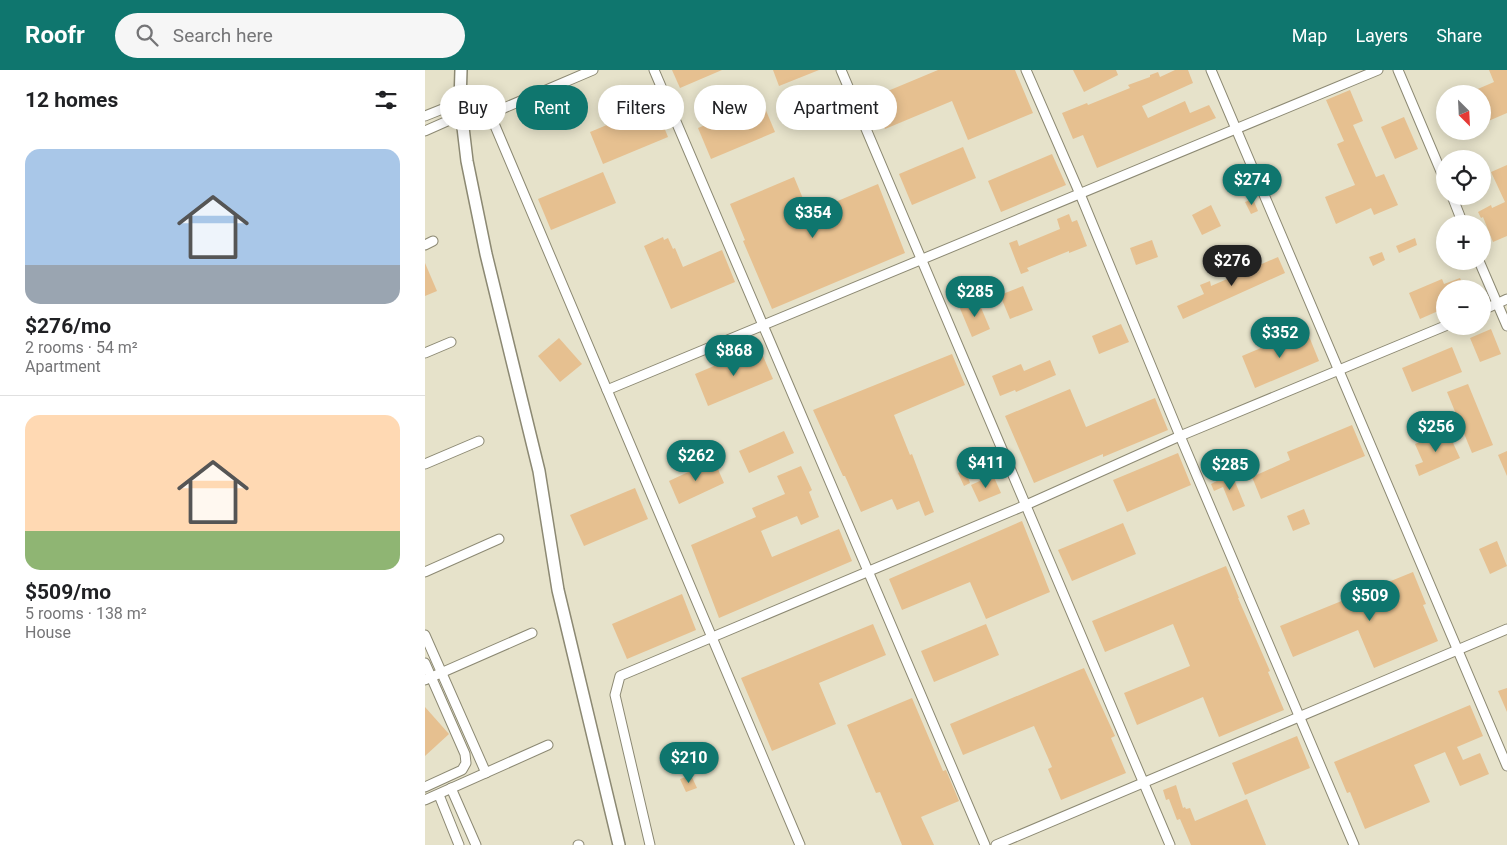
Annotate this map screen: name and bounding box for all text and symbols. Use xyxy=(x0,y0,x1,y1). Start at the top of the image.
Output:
search box xyxy=(115,13,465,58)
text: Roofr xyxy=(25,21,85,49)
icon: search xyxy=(133,21,161,49)
text: Search here xyxy=(173,24,273,47)
text: Map xyxy=(1292,25,1327,46)
text: Layers xyxy=(1355,25,1408,46)
text: Share xyxy=(1436,25,1482,46)
chip: Buy xyxy=(440,85,506,130)
chip: Rent xyxy=(516,85,588,130)
chip: Filters xyxy=(598,85,684,130)
chip: New xyxy=(694,85,766,130)
chip: Apartment xyxy=(776,85,897,130)
north arrow xyxy=(1436,85,1491,140)
map controls xyxy=(1436,85,1491,335)
icon: filters xyxy=(372,86,400,114)
text: 12 homes xyxy=(25,88,118,112)
button: locate xyxy=(1436,150,1491,205)
pin: $274 xyxy=(1222,164,1282,206)
text: $274 xyxy=(1234,170,1270,189)
icon: home xyxy=(168,182,258,272)
pin: $354 xyxy=(783,196,843,239)
text: $354 xyxy=(795,203,831,222)
button: + xyxy=(1436,215,1491,270)
pin: $276 xyxy=(1202,244,1262,287)
text: $276 xyxy=(1214,251,1250,270)
pin: $285 xyxy=(945,276,1005,318)
button: − xyxy=(1436,280,1491,335)
text: $285 xyxy=(957,282,993,301)
text: $276/mo xyxy=(25,314,111,338)
pin: $352 xyxy=(1250,316,1310,359)
text: $352 xyxy=(1262,323,1298,342)
pin: $868 xyxy=(704,334,764,377)
text: 2 rooms · 54 m² xyxy=(25,338,138,357)
text: $868 xyxy=(716,341,752,360)
text: Apartment xyxy=(25,357,101,376)
pin: $256 xyxy=(1406,410,1466,453)
text: $256 xyxy=(1418,417,1454,436)
pin: $262 xyxy=(666,440,726,482)
text: $262 xyxy=(678,446,714,465)
pin: $411 xyxy=(956,446,1016,489)
icon: home xyxy=(168,447,258,537)
pin: $285 xyxy=(1200,448,1260,491)
text: $411 xyxy=(968,453,1004,472)
text: $285 xyxy=(1212,455,1248,474)
text: $509/mo xyxy=(25,580,111,604)
pin: $509 xyxy=(1340,580,1400,622)
text: $509 xyxy=(1352,586,1388,605)
text: 5 rooms · 138 m² xyxy=(25,604,147,623)
text: House xyxy=(25,623,71,642)
pin: $210 xyxy=(659,742,719,784)
text: $210 xyxy=(671,748,707,767)

